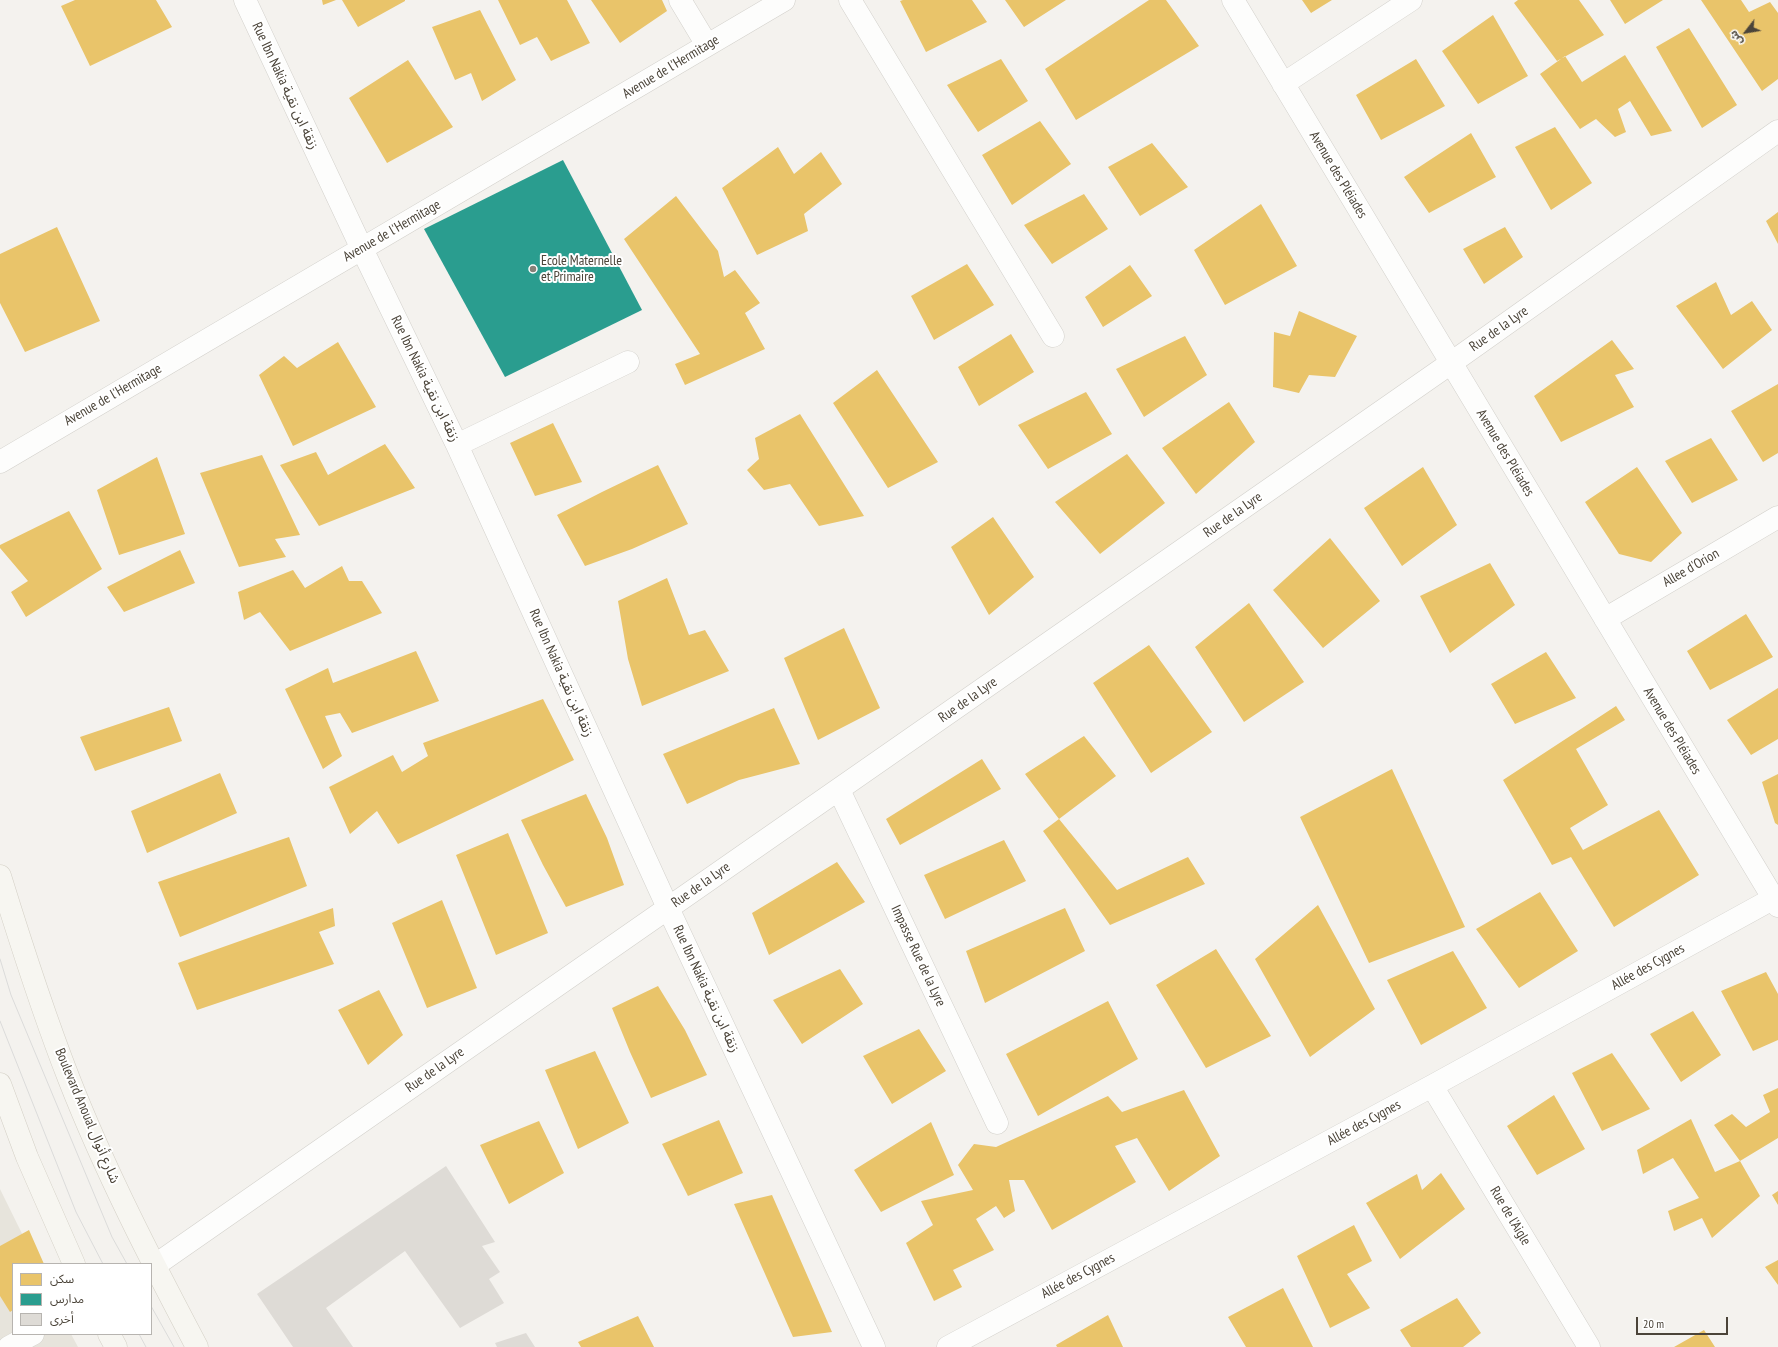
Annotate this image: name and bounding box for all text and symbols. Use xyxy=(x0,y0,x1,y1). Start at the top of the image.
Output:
north arrow xyxy=(1726,12,1766,52)
street label: Rue Ibn Nakia زنقة ابن نقية xyxy=(248,20,322,152)
text: ش xyxy=(1726,28,1746,48)
street label: Avenue de l'Hermitage xyxy=(620,32,722,102)
street label: Avenue des Pléiades xyxy=(1305,128,1371,222)
street label: Avenue de l'Hermitage xyxy=(340,196,444,266)
place label: Ecole Maternelle et Primaire xyxy=(541,253,622,286)
marker: Ecole Maternelle et Primaire xyxy=(528,264,538,274)
street label: Rue de la Lyre xyxy=(1466,303,1532,355)
street label: Rue Ibn Nakia زنقة ابن نقية xyxy=(387,313,463,445)
street label: Avenue de l'Hermitage xyxy=(61,360,165,430)
street label: Avenue des Pléiades xyxy=(1472,406,1538,500)
street label: Rue de la Lyre xyxy=(1200,489,1266,541)
street label: Allee d'Orion xyxy=(1660,545,1722,591)
street label: Rue Ibn Nakia زنقة ابن نقية xyxy=(525,606,597,740)
street label: Rue de la Lyre xyxy=(935,674,1001,726)
street label: Avenue des Pléiades xyxy=(1639,684,1705,778)
street label: Rue de la Lyre xyxy=(668,859,734,911)
street label: Impasse Rue de la Lyre xyxy=(887,903,949,1009)
street label: Rue Ibn Nakia زنقة ابن نقية xyxy=(669,923,743,1055)
street label: Allée des Cygnes xyxy=(1609,940,1687,994)
street label: Rue de la Lyre xyxy=(402,1044,468,1096)
street label: Boulevard Anoual شارع أنوال xyxy=(51,1046,123,1186)
street label: Allée des Cygnes xyxy=(1324,1097,1404,1149)
street label: Rue de l'Aigle xyxy=(1486,1184,1534,1248)
street label: Allée des Cygnes xyxy=(1038,1250,1118,1302)
legend xyxy=(12,1263,152,1335)
text: سكن xyxy=(50,1271,74,1286)
text: مدارس xyxy=(50,1291,84,1306)
scale bar xyxy=(1638,1309,1730,1335)
text: أخرى xyxy=(50,1311,74,1326)
text: 20 m xyxy=(1643,1316,1664,1331)

